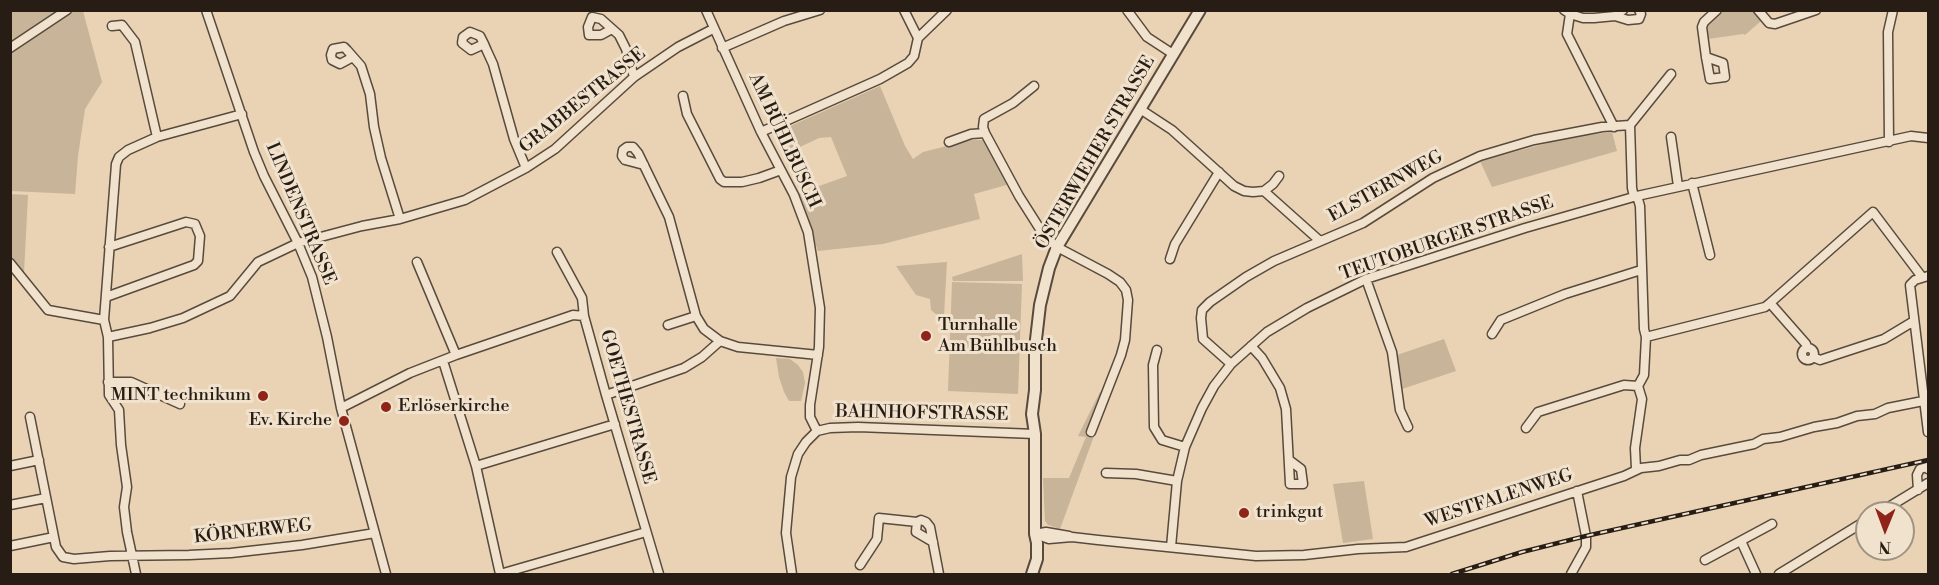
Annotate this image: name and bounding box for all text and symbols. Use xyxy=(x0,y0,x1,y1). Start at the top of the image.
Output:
street label: GRABBESTRASSE xyxy=(516,43,650,159)
street label: ÖSTERWIEHER STRASSE xyxy=(1032,52,1160,254)
street label: AM BÜHLBUSCH xyxy=(743,70,825,212)
street label: LINDENSTRASSE xyxy=(260,140,340,288)
street label: ELSTERNWEG xyxy=(1325,147,1447,227)
street label: TEUTOBURGER STRASSE xyxy=(1337,192,1557,286)
place label: Turnhalle Am Bühlbusch xyxy=(938,315,1057,358)
street label: GOETHESTRASSE xyxy=(595,327,659,487)
marker: Turnhalle Am Bühlbusch xyxy=(919,329,933,343)
place label: MINT technikum xyxy=(111,385,251,407)
marker: MINT technikum xyxy=(256,389,270,403)
place label: Erlöserkirche xyxy=(398,396,510,418)
marker: Erlöserkirche xyxy=(379,400,393,414)
street label: BAHNHOFSTRASSE xyxy=(835,402,1009,426)
place label: Ev. Kirche xyxy=(249,410,332,432)
marker: Ev. Kirche xyxy=(337,414,351,428)
street label: WESTFALENWEG xyxy=(1422,465,1576,533)
north arrow xyxy=(1855,501,1915,561)
place label: trinkgut xyxy=(1256,502,1323,524)
marker: trinkgut xyxy=(1237,506,1251,520)
street label: KÖRNERWEG xyxy=(193,515,313,549)
text: N xyxy=(1878,537,1891,557)

